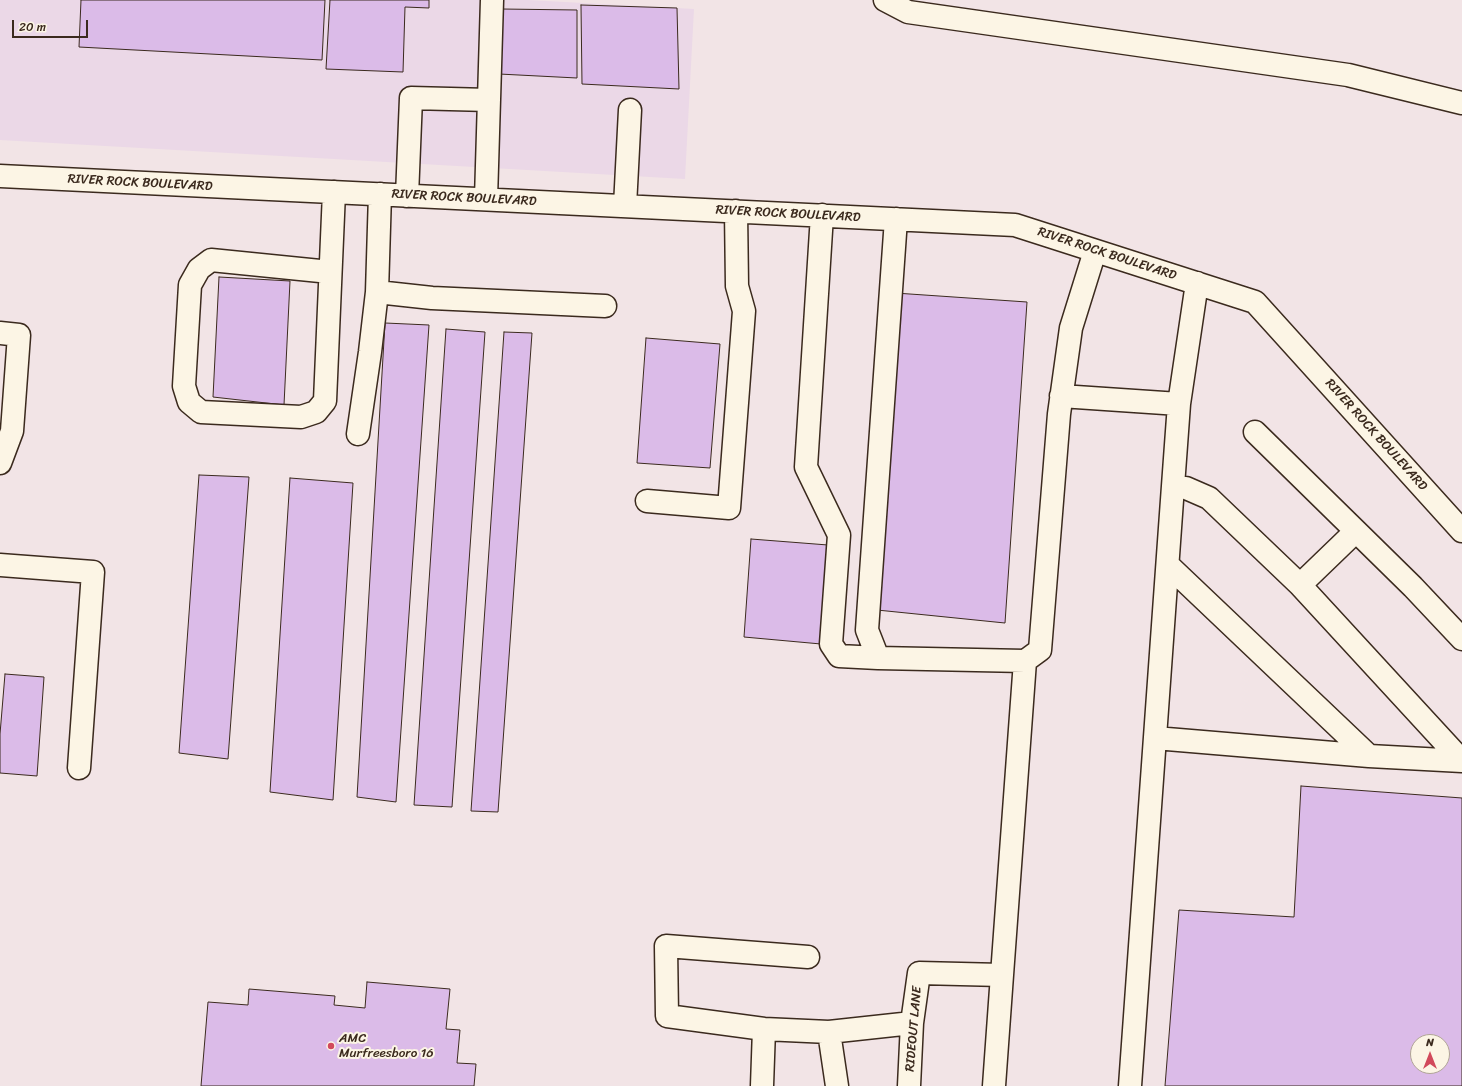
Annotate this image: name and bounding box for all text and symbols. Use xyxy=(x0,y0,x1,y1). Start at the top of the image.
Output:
scale bar xyxy=(14,12,90,38)
text: 20 m xyxy=(19,16,46,38)
street label: RIVER ROCK BOULEVARD xyxy=(67,171,213,195)
street label: RIVER ROCK BOULEVARD xyxy=(391,186,537,210)
street label: RIVER ROCK BOULEVARD xyxy=(715,202,861,226)
street label: RIVER ROCK BOULEVARD xyxy=(1036,224,1178,284)
street label: RIVER ROCK BOULEVARD xyxy=(1322,376,1430,494)
street label: RIDEOUT LANE xyxy=(902,986,926,1072)
place label: AMC Murfreesboro 16 xyxy=(339,1031,434,1062)
text: N xyxy=(1426,1033,1434,1052)
north arrow xyxy=(1410,1034,1450,1074)
marker: AMC Murfreesboro 16 xyxy=(326,1041,336,1051)

